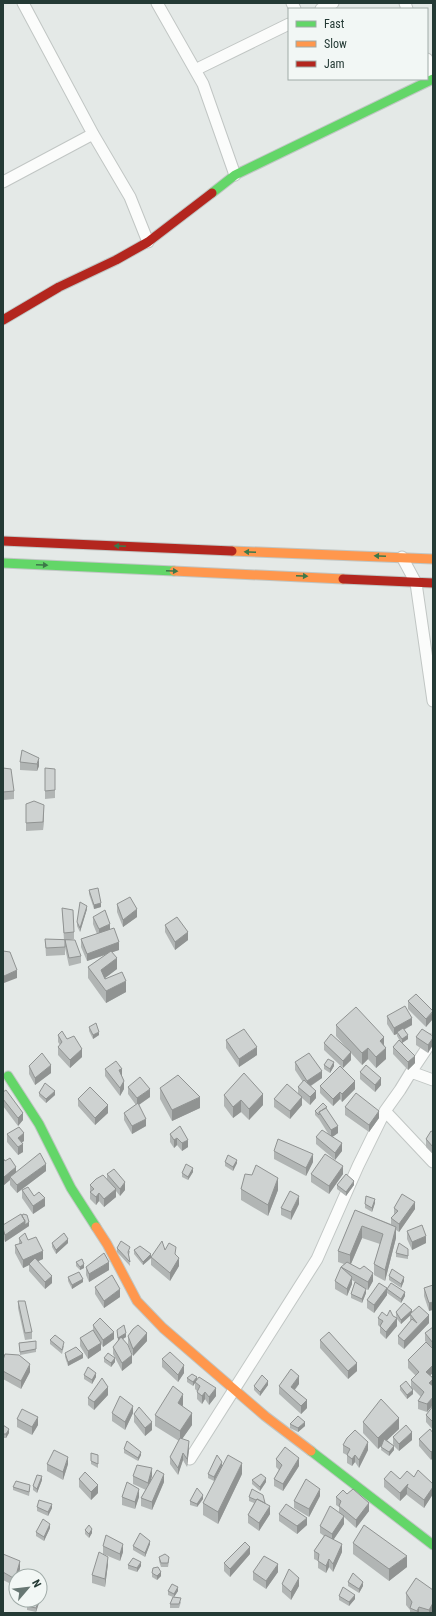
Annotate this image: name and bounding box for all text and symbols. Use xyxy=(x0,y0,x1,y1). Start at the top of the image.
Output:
legend xyxy=(288,8,428,80)
text: Fast xyxy=(324,17,345,31)
text: Slow xyxy=(324,37,347,51)
text: Jam xyxy=(324,57,345,71)
one-way arrow xyxy=(113,543,126,549)
one-way arrow xyxy=(244,548,256,555)
one-way arrow xyxy=(374,553,386,560)
one-way arrow xyxy=(36,562,49,568)
one-way arrow xyxy=(166,567,178,574)
one-way arrow xyxy=(296,573,308,580)
north arrow xyxy=(8,1568,48,1608)
text: N xyxy=(29,1578,44,1590)

